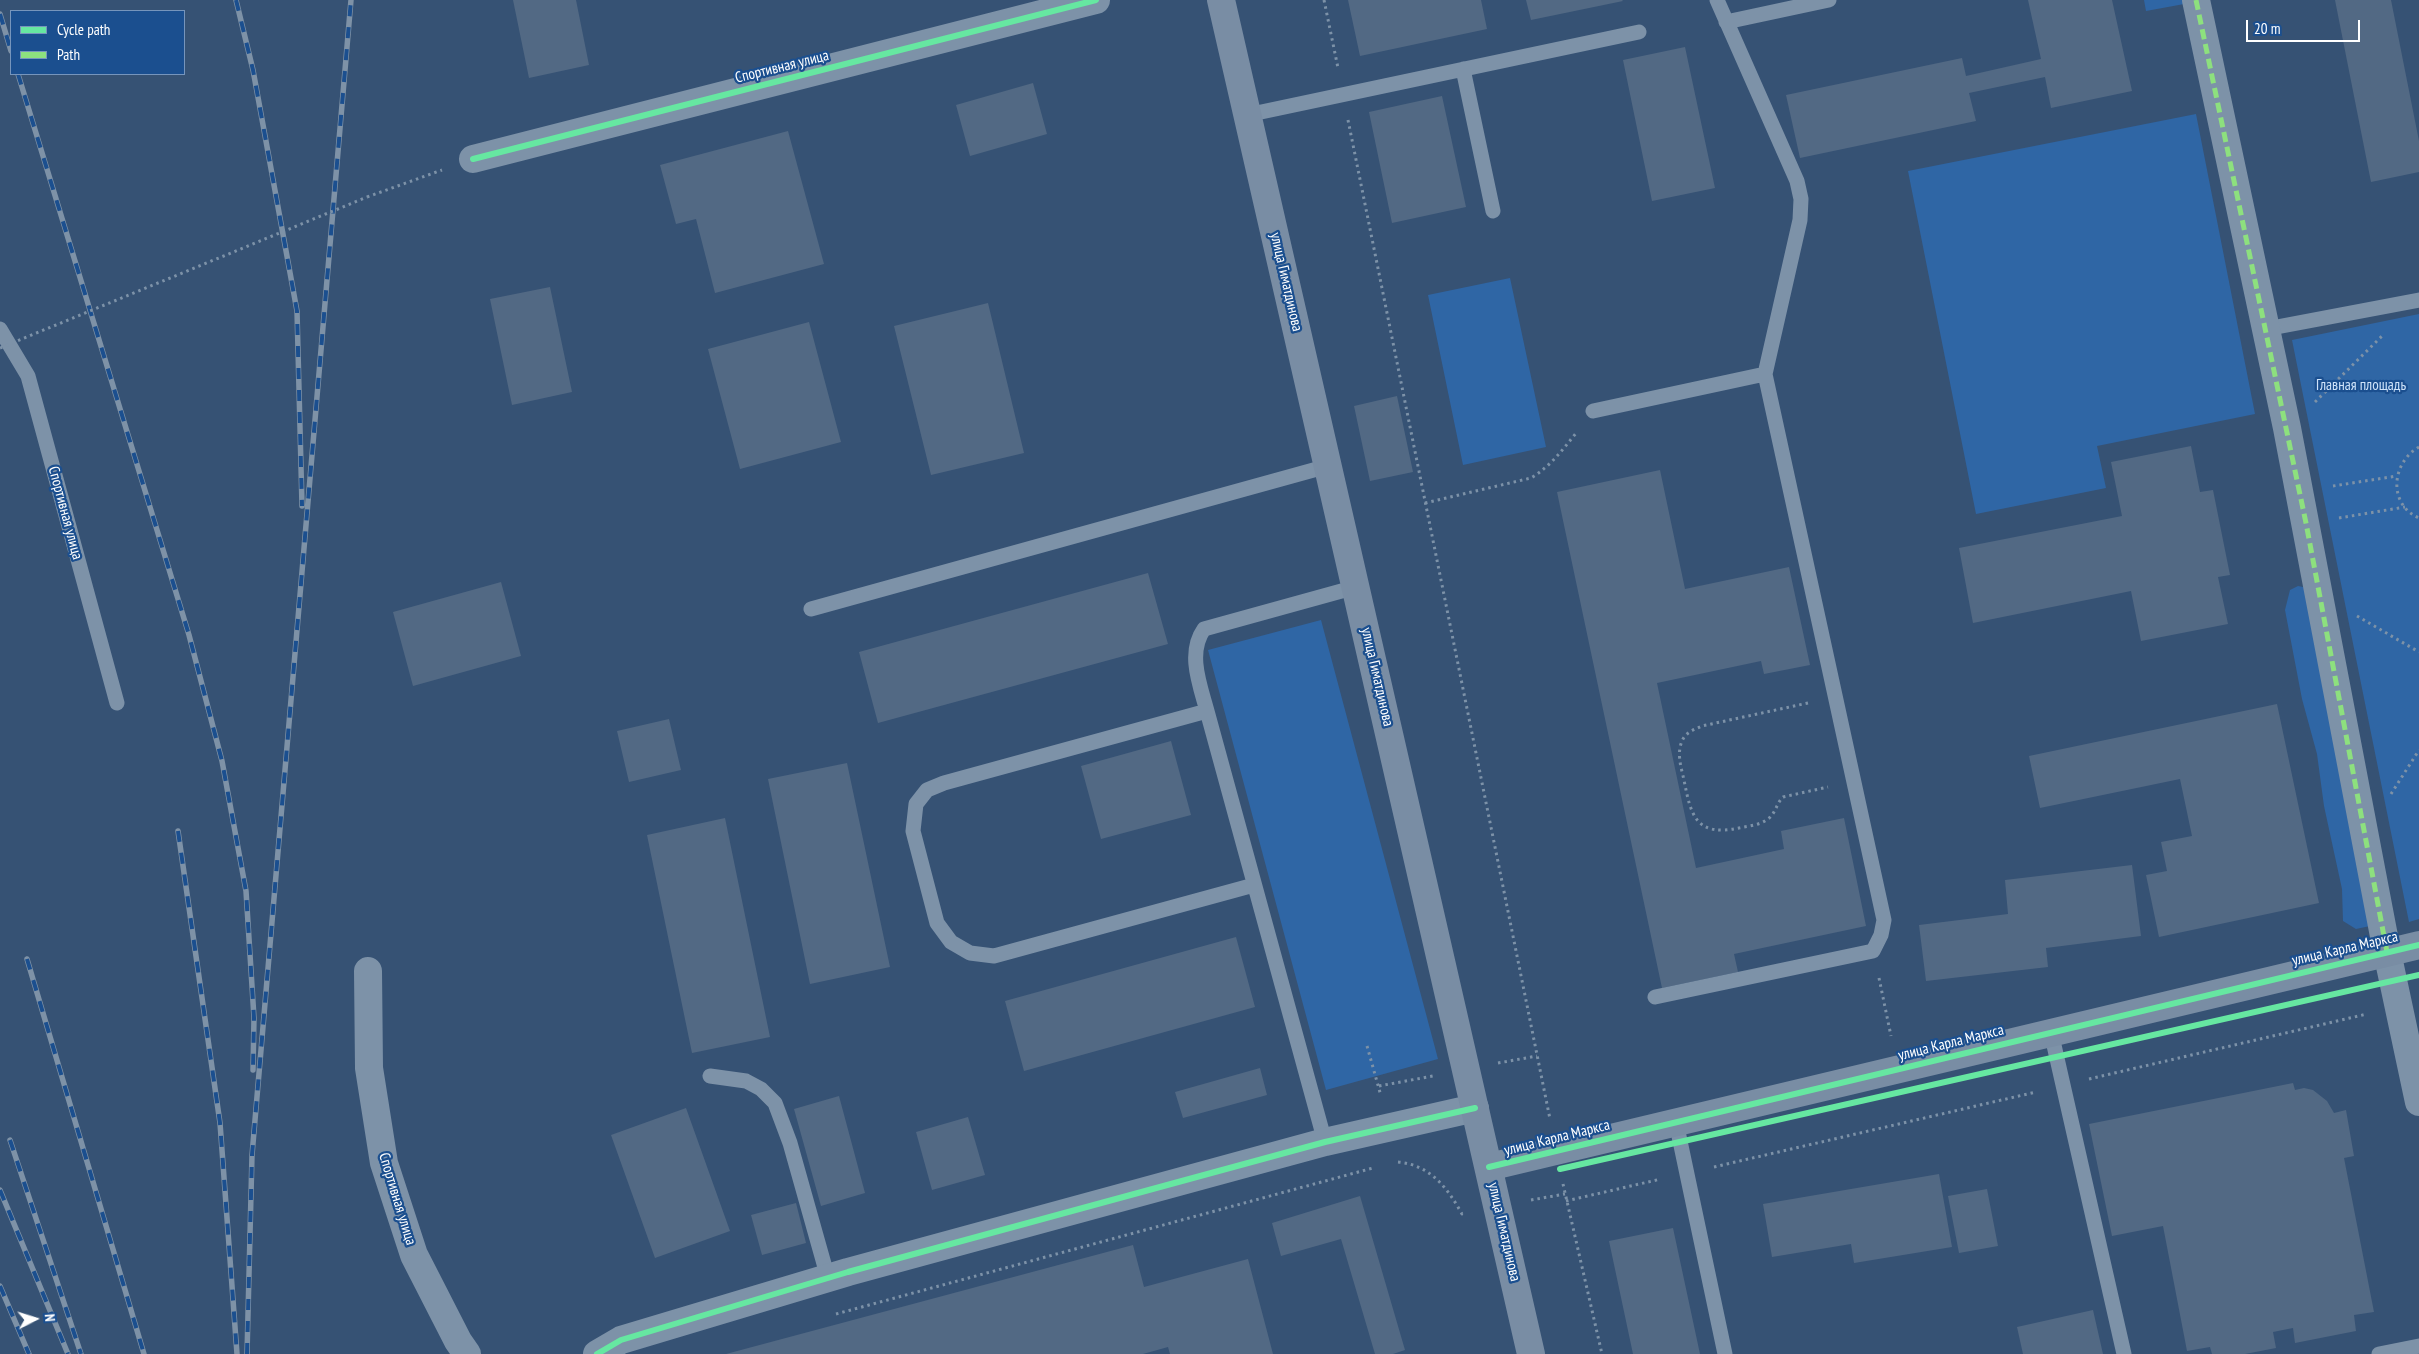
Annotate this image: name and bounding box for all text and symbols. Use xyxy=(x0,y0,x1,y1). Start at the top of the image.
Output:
legend xyxy=(10,10,185,75)
scale bar xyxy=(2249,10,2363,42)
text: 20 m xyxy=(2254,19,2280,38)
text: Cycle path xyxy=(57,20,110,39)
text: Path xyxy=(57,45,80,64)
street label: Спортивная улица xyxy=(733,47,831,87)
street label: улица Гиматдинова xyxy=(1266,231,1306,333)
park label: Главная площадь xyxy=(2316,377,2406,395)
street label: Спортивная улица xyxy=(44,464,86,562)
street label: улица Гиматдинова xyxy=(1357,626,1397,728)
street label: улица Карла Маркса xyxy=(2290,928,2400,970)
street label: улица Карла Маркса xyxy=(1896,1021,2006,1065)
street label: улица Карла Маркса xyxy=(1502,1116,1612,1160)
street label: Спортивная улица xyxy=(374,1151,420,1247)
street label: улица Гиматдинова xyxy=(1484,1181,1524,1283)
north arrow xyxy=(10,1294,60,1344)
text: N xyxy=(41,1313,59,1322)

